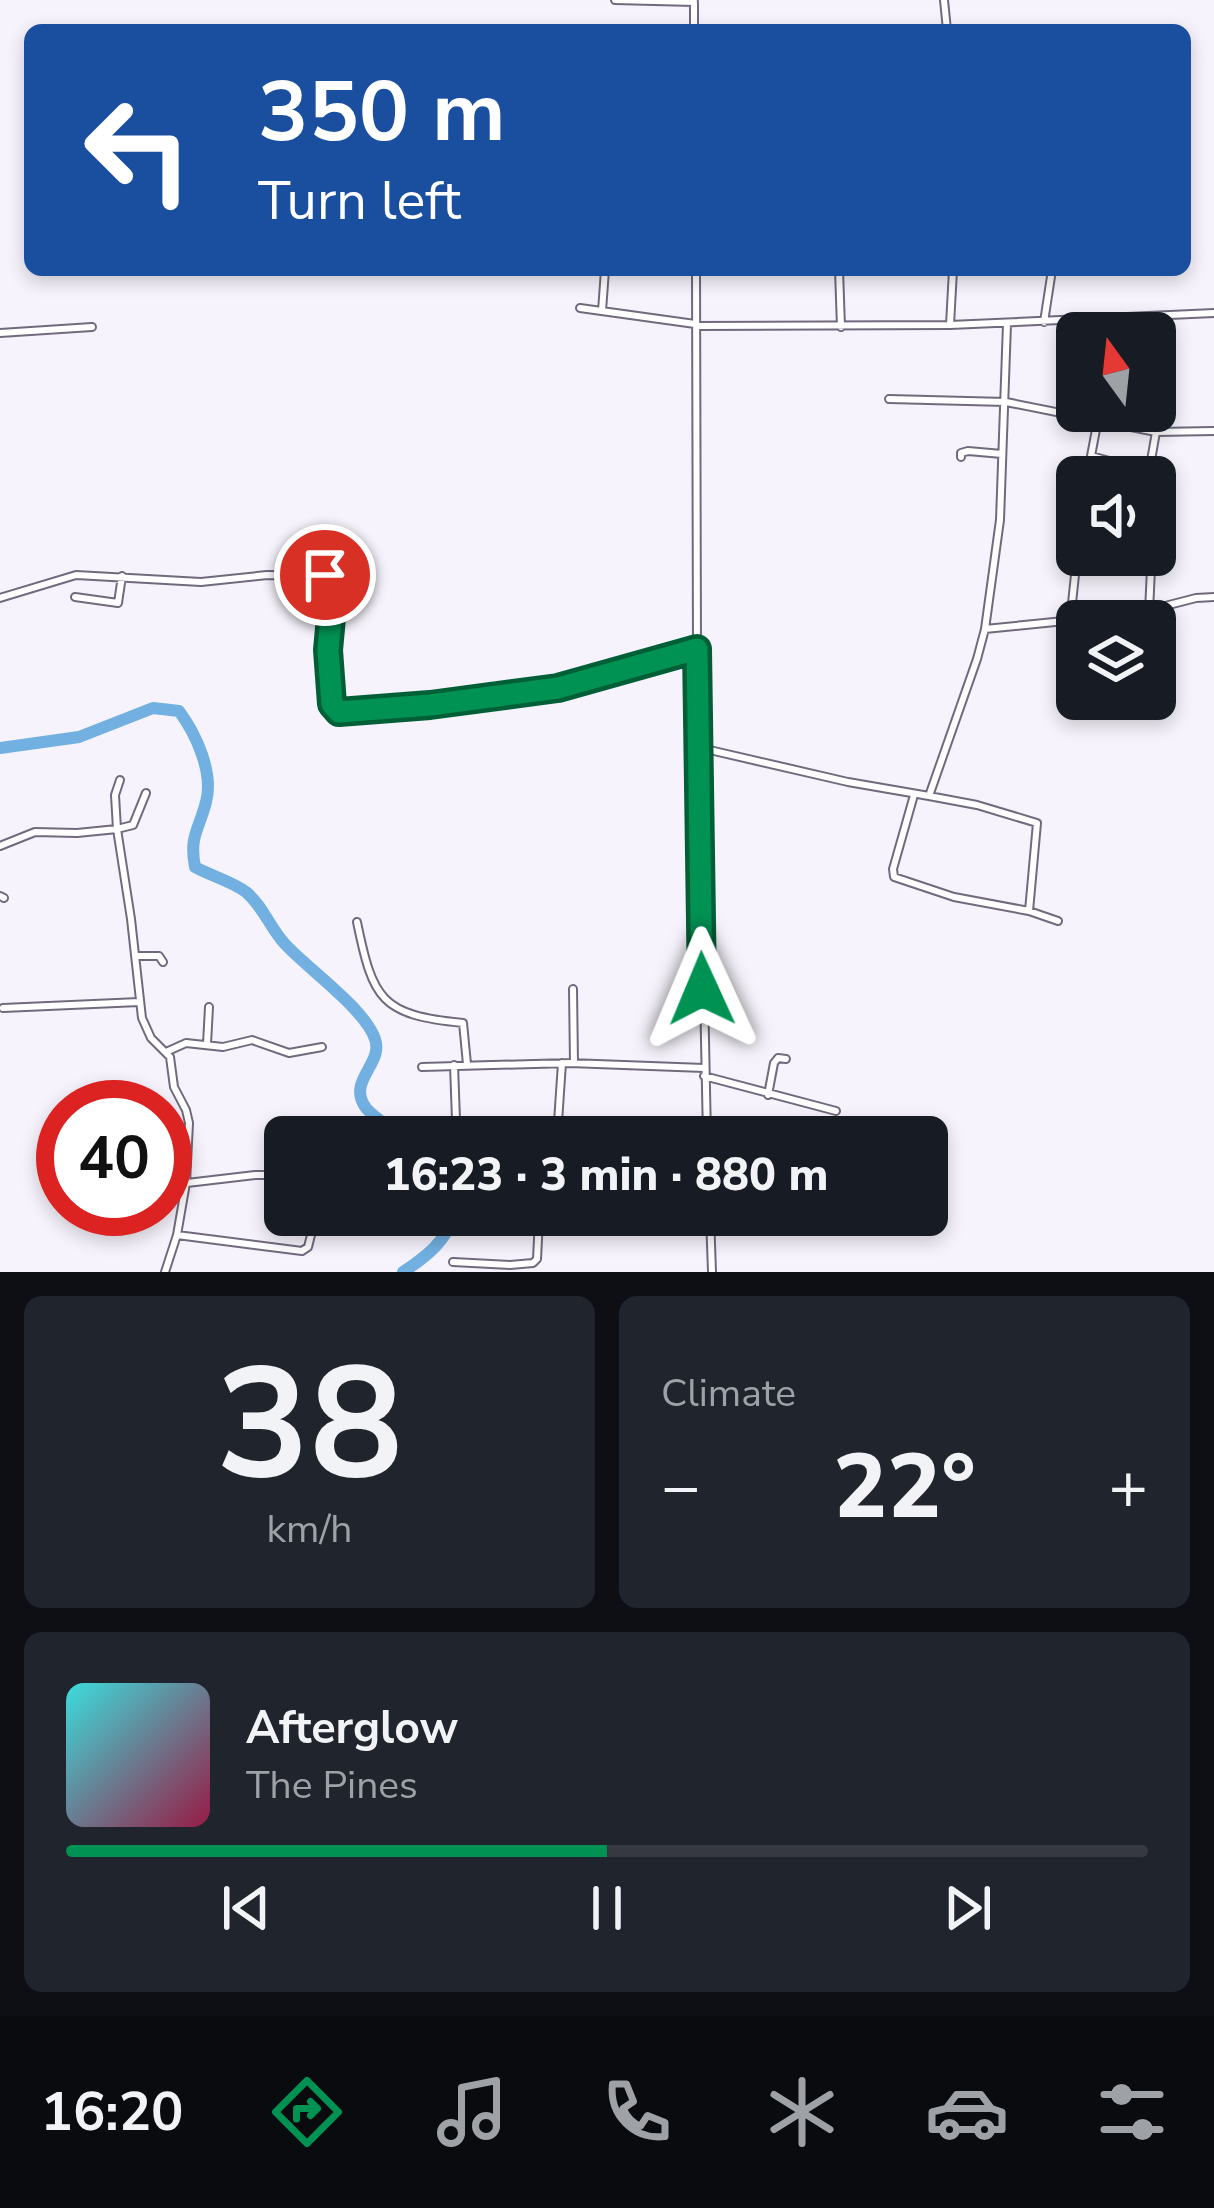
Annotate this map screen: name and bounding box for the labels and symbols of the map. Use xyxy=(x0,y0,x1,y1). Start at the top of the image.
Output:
north arrow xyxy=(1056,312,1176,432)
pin xyxy=(274,524,376,626)
position arrow xyxy=(639,926,765,1052)
speed limit sign: 40 xyxy=(36,1080,192,1236)

